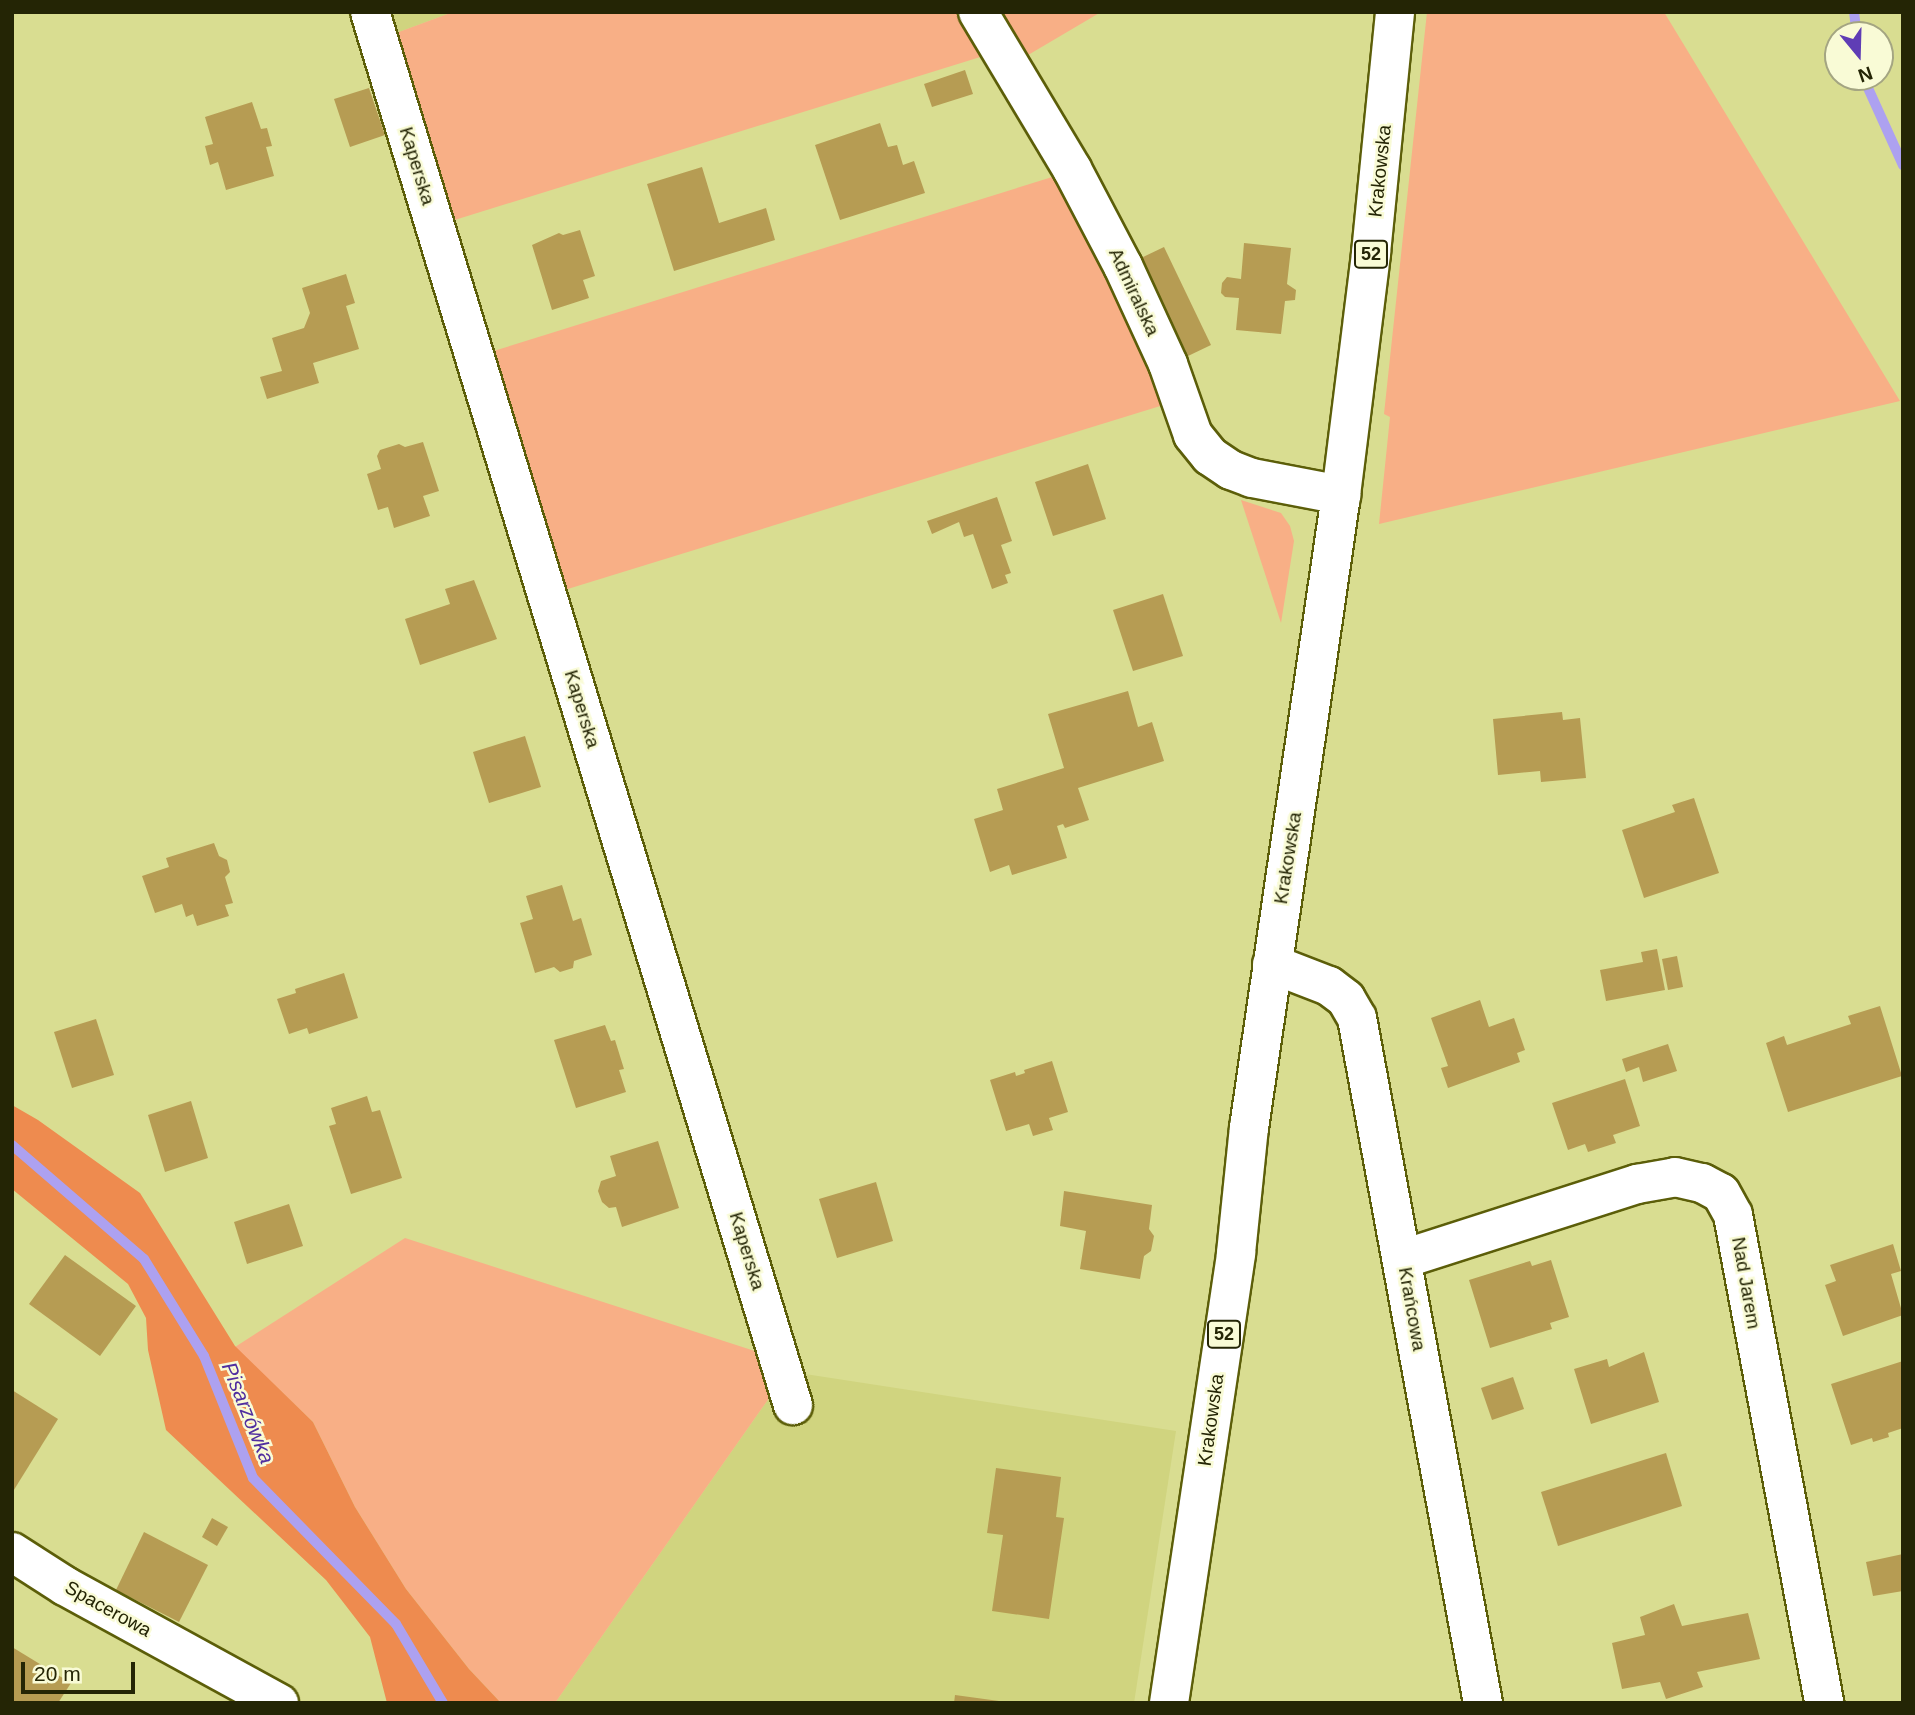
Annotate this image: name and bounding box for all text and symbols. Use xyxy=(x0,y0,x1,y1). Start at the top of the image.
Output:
north arrow xyxy=(1824,21,1894,91)
text: N xyxy=(1855,62,1875,87)
street label: Kaperska xyxy=(394,124,440,208)
street label: Krakowska xyxy=(1364,124,1396,218)
road number: 52 xyxy=(1354,240,1388,268)
street label: Admiralska xyxy=(1104,245,1164,339)
street label: Kaperska xyxy=(559,667,605,751)
street label: Krakowska xyxy=(1269,810,1307,906)
street label: Kaperska xyxy=(724,1209,770,1293)
street label: Nad Jarem xyxy=(1727,1235,1765,1331)
street label: Krańcowa xyxy=(1393,1265,1431,1353)
road number: 52 xyxy=(1206,1320,1242,1349)
water label: Pisarzówka xyxy=(216,1359,280,1467)
street label: Krakowska xyxy=(1193,1372,1229,1468)
street label: Spacerowa xyxy=(61,1576,155,1642)
scale bar xyxy=(24,1648,138,1692)
text: 20 m xyxy=(34,1662,81,1685)

